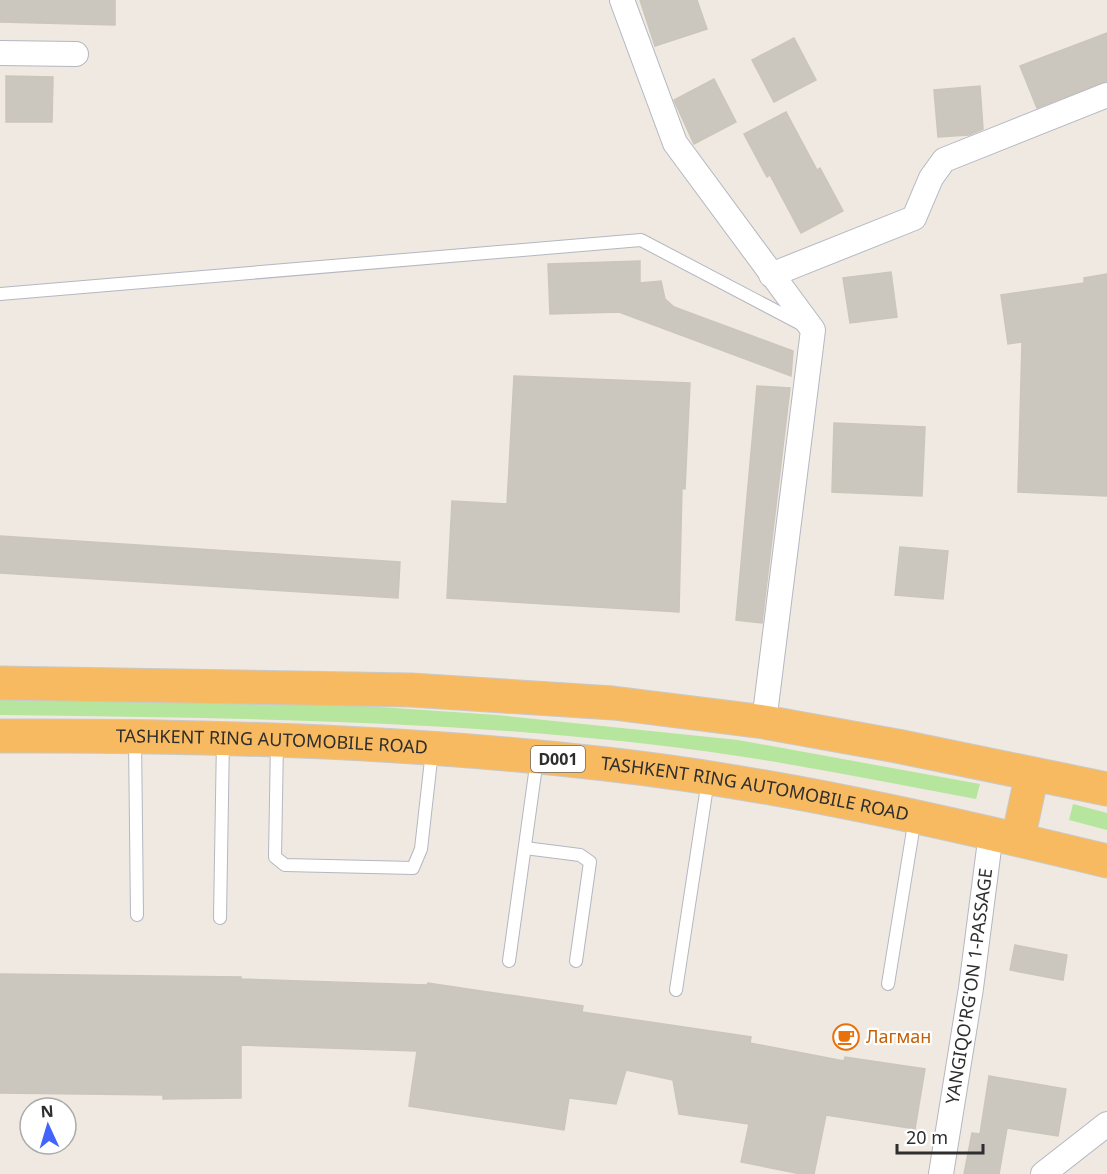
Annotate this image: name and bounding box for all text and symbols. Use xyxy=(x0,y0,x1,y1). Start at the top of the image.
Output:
street label: TASHKENT RING AUTOMOBILE ROAD xyxy=(116,723,429,759)
road number: D001 xyxy=(531,746,585,772)
street label: TASHKENT RING AUTOMOBILE ROAD xyxy=(600,751,911,826)
street label: YANGIQO'RG'ON 1-PASSAGE xyxy=(939,867,997,1106)
cafe icon: Лагман xyxy=(831,1022,861,1052)
place label: Лагман xyxy=(866,1024,931,1048)
north arrow xyxy=(18,1096,78,1156)
text: N xyxy=(40,1100,54,1122)
scale bar xyxy=(897,1117,982,1155)
text: 20 m xyxy=(906,1125,948,1149)

